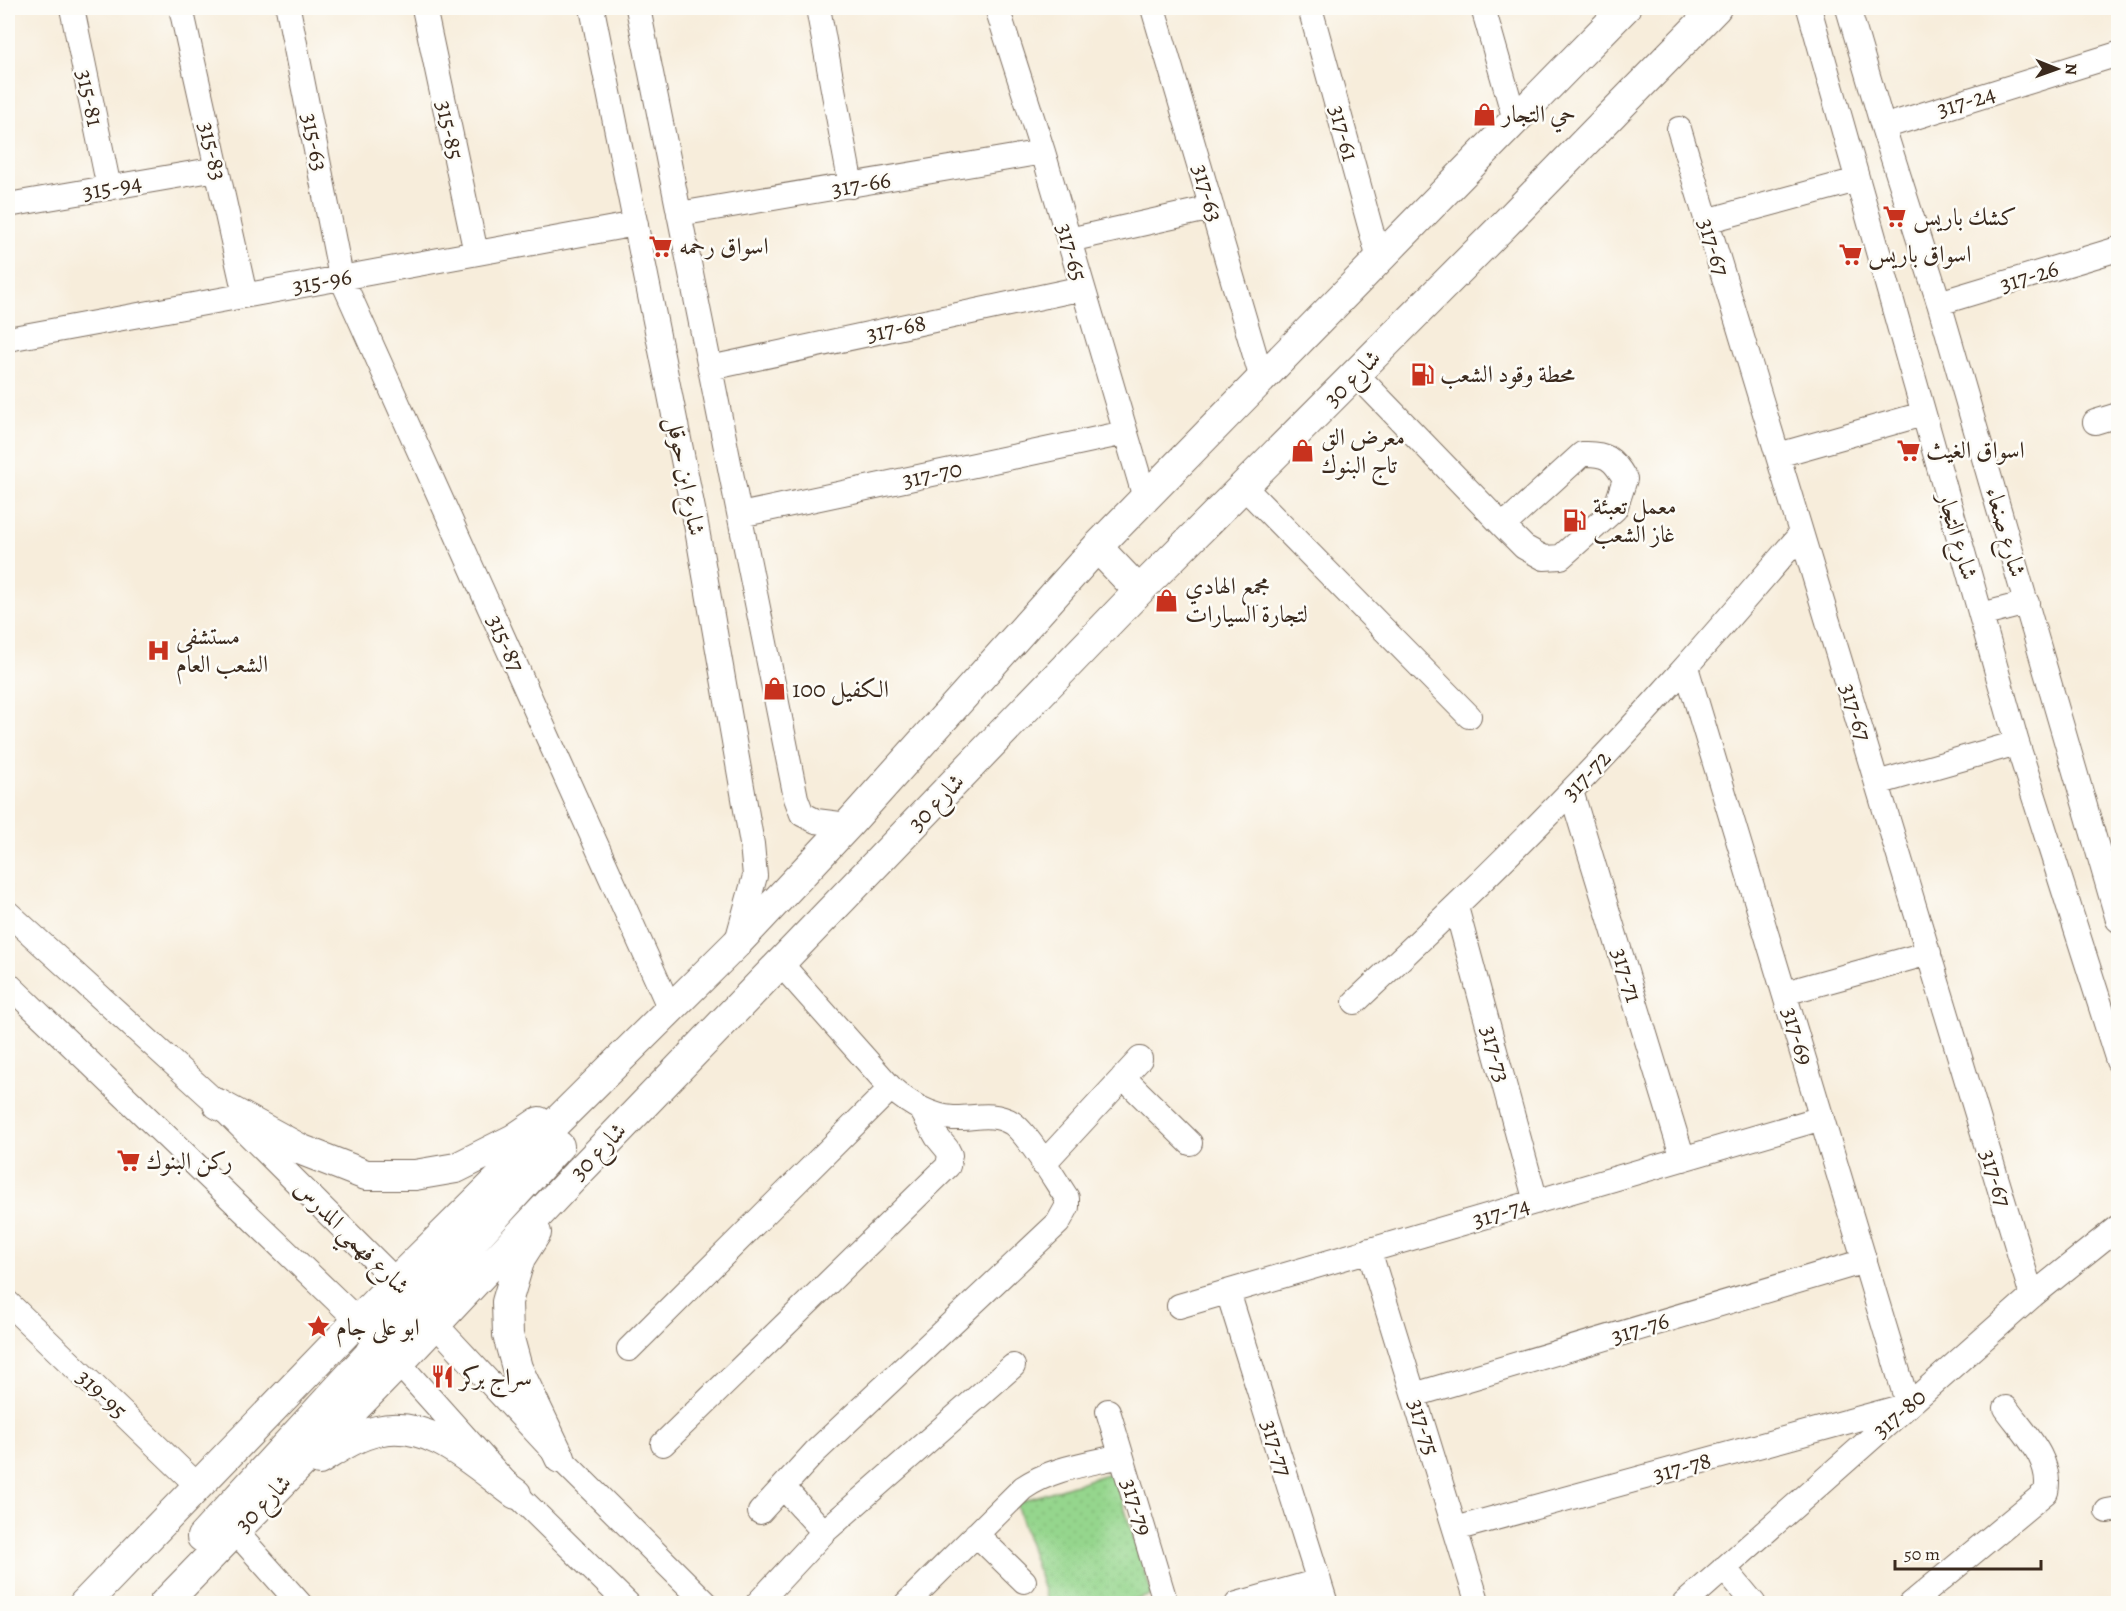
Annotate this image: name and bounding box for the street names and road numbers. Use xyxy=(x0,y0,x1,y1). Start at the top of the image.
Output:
street label: 315-81 xyxy=(68,67,112,129)
street label: 317-24 xyxy=(1933,77,1999,125)
street label: 315-85 xyxy=(428,98,472,162)
street label: 317-61 xyxy=(1321,101,1367,165)
street label: 315-63 xyxy=(294,110,336,174)
street label: 315-83 xyxy=(191,119,235,183)
street label: 317-63 xyxy=(1185,160,1231,226)
street label: 317-66 xyxy=(829,163,893,205)
street label: 315-94 xyxy=(80,166,144,208)
street label: 317-67 xyxy=(1690,214,1738,281)
street label: 317-65 xyxy=(1049,219,1095,285)
street label: 317-26 xyxy=(1996,252,2062,300)
street label: 315-96 xyxy=(290,260,354,302)
street label: 317-68 xyxy=(863,306,929,350)
street label: شارع 30 xyxy=(1316,342,1391,417)
street label: شارع ابن حوقل xyxy=(655,414,713,539)
street label: 317-70 xyxy=(899,452,965,496)
street label: شارع صنعاء xyxy=(1974,483,2034,582)
street label: شارع التجار xyxy=(1926,487,1986,585)
street label: 315-87 xyxy=(479,609,533,677)
street label: 317-67 xyxy=(1832,679,1880,746)
street label: 317-72 xyxy=(1554,743,1618,807)
street label: شارع 30 xyxy=(900,766,974,841)
street label: 317-71 xyxy=(1604,944,1650,1006)
street label: 317-69 xyxy=(1774,1003,1822,1069)
street label: 317-73 xyxy=(1473,1022,1519,1086)
street label: شارع 30 xyxy=(562,1115,636,1190)
street label: 317-67 xyxy=(1972,1145,2020,1212)
street label: شارع فهمي المدرس xyxy=(282,1172,417,1307)
street label: 317-74 xyxy=(1469,1189,1534,1235)
street label: 317-76 xyxy=(1607,1304,1673,1352)
street label: 319-95 xyxy=(69,1362,135,1426)
street label: 317-80 xyxy=(1865,1381,1933,1445)
street label: 317-75 xyxy=(1400,1395,1448,1459)
street label: 317-77 xyxy=(1253,1416,1301,1481)
street label: 317-78 xyxy=(1649,1444,1715,1490)
street label: شارع 30 xyxy=(227,1467,301,1542)
street label: 317-79 xyxy=(1113,1474,1161,1540)

